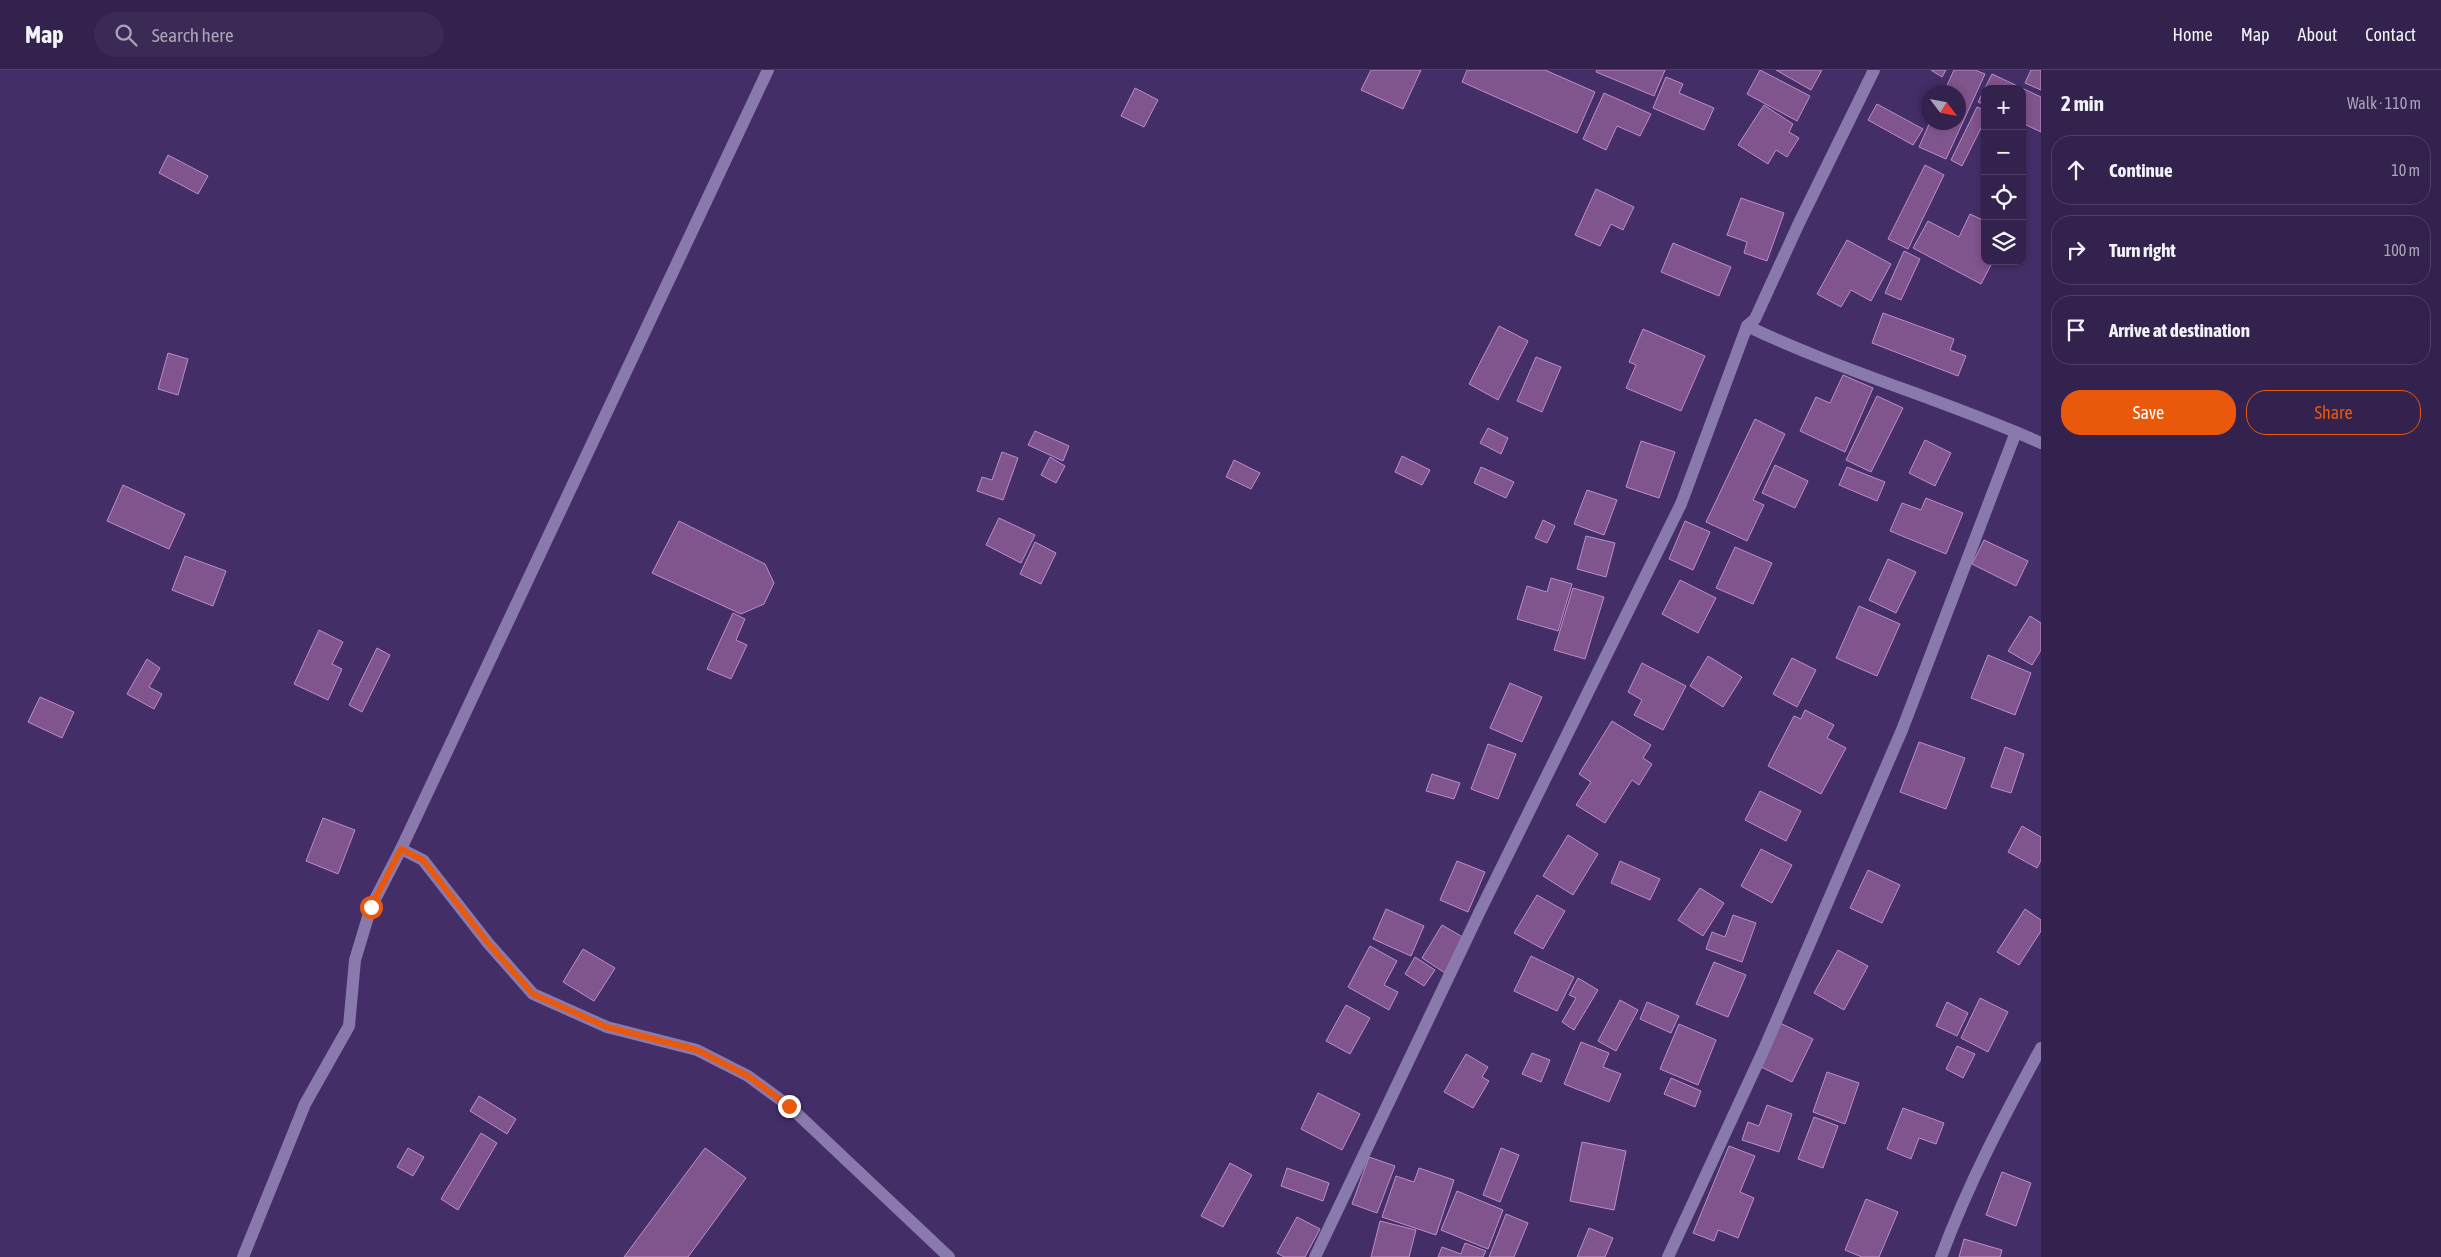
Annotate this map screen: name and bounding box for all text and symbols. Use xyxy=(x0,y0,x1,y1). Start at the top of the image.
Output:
search box xyxy=(94,12,444,57)
text: Map xyxy=(25,21,64,48)
icon: search xyxy=(112,21,140,49)
text: Search here xyxy=(152,24,234,46)
text: Home xyxy=(2173,24,2213,45)
text: Map xyxy=(2241,24,2270,45)
text: About xyxy=(2298,24,2337,45)
text: Contact xyxy=(2365,24,2416,45)
north arrow xyxy=(1921,85,1966,130)
map controls xyxy=(1981,85,2026,265)
button: + xyxy=(1981,85,2026,130)
text: 2 min xyxy=(2061,91,2104,115)
text: Walk · 110 m xyxy=(2347,94,2421,112)
button: − xyxy=(1981,130,2026,175)
icon: ahead xyxy=(2062,156,2090,184)
text: Continue xyxy=(2109,159,2173,181)
text: 10 m xyxy=(2391,161,2420,179)
button: locate xyxy=(1981,175,2026,220)
button: layers xyxy=(1981,220,2026,265)
icon: right xyxy=(2062,236,2090,264)
text: Turn right xyxy=(2109,239,2176,261)
text: 100 m xyxy=(2384,241,2420,259)
icon: arrive xyxy=(2062,316,2090,344)
text: Arrive at destination xyxy=(2109,319,2250,341)
button: Save xyxy=(2061,390,2236,435)
button: Share xyxy=(2246,390,2421,435)
route start xyxy=(360,896,383,919)
route end xyxy=(778,1095,801,1118)

